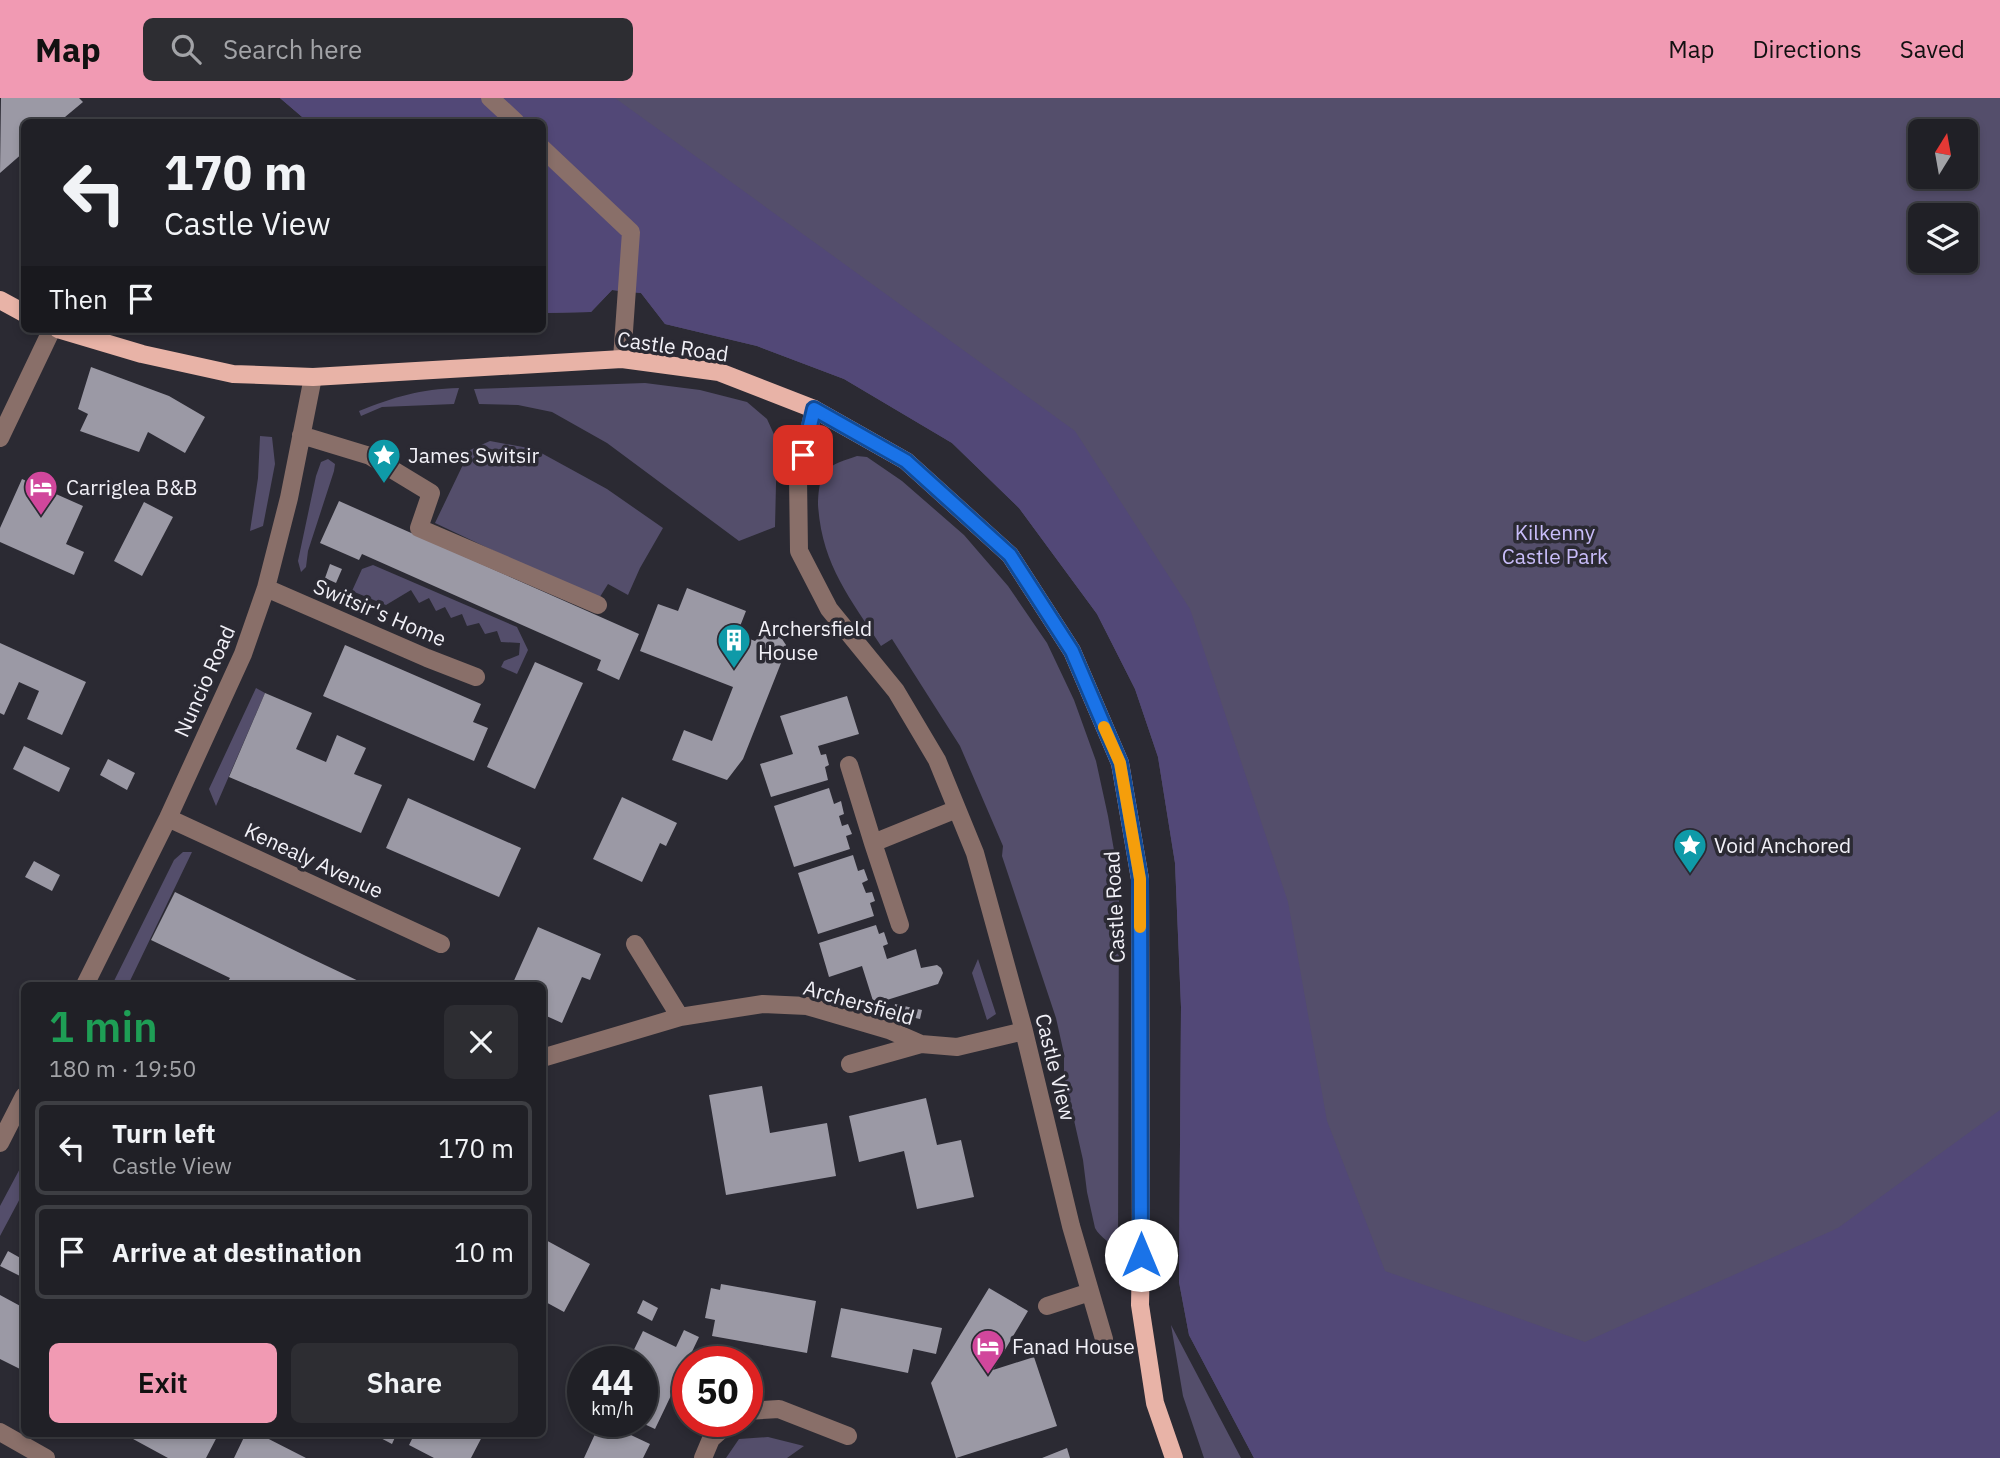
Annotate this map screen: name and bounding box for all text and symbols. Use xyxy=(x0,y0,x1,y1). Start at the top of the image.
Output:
search box xyxy=(143,18,633,81)
text: Map xyxy=(35,28,101,71)
icon: search xyxy=(167,30,205,68)
text: Search here xyxy=(223,32,362,66)
text: Map xyxy=(1668,33,1714,65)
text: Directions xyxy=(1752,33,1862,65)
text: Saved xyxy=(1900,33,1965,65)
north arrow xyxy=(1908,119,1978,189)
map controls xyxy=(1908,119,1978,273)
text: 170 m xyxy=(164,140,308,203)
icon: left xyxy=(49,147,140,238)
text: Castle View xyxy=(164,202,331,244)
button: layers xyxy=(1908,203,1978,273)
icon: arrive xyxy=(122,280,160,318)
text: Then xyxy=(49,282,108,316)
street label: Castle Road xyxy=(616,324,730,368)
pin xyxy=(773,425,833,485)
place icon: James Switsir xyxy=(365,436,403,485)
icon: arrive xyxy=(784,436,822,474)
place label: James Switsir xyxy=(408,441,539,469)
hotel icon: Carriglea B&B xyxy=(22,468,60,517)
place label: Carriglea B&B xyxy=(66,473,197,501)
park label: Kilkenny Castle Park xyxy=(1502,518,1608,570)
street label: Switsir's Home xyxy=(309,571,451,653)
place label: Archersfield House xyxy=(758,614,872,666)
street label: Nuncio Road xyxy=(167,621,241,741)
building icon: Archersfield House xyxy=(715,621,753,670)
street label: Kenealy Avenue xyxy=(240,816,388,904)
place icon: Void Anchored xyxy=(1671,826,1709,875)
place label: Void Anchored xyxy=(1714,831,1851,859)
street label: Castle Road xyxy=(1097,850,1131,964)
street label: Archersfield xyxy=(800,973,918,1031)
text: 1 min xyxy=(49,999,158,1054)
button: close xyxy=(444,1005,518,1079)
street label: Castle View xyxy=(1029,1010,1083,1124)
text: 180 m · 19:50 xyxy=(49,1053,196,1083)
text: Turn left xyxy=(112,1116,215,1150)
icon: left xyxy=(53,1129,91,1167)
text: 170 m xyxy=(438,1131,514,1165)
text: Castle View xyxy=(112,1150,232,1180)
position arrow xyxy=(1104,1218,1178,1292)
icon: arrive xyxy=(53,1233,91,1271)
text: Arrive at destination xyxy=(112,1235,362,1269)
text: 10 m xyxy=(454,1235,514,1269)
hotel icon: Fanad House xyxy=(969,1327,1007,1376)
place label: Fanad House xyxy=(1012,1332,1135,1360)
button: Exit xyxy=(49,1343,277,1423)
button: Share xyxy=(291,1343,518,1423)
speed limit sign: 50 xyxy=(672,1346,763,1437)
text: 44 xyxy=(591,1359,634,1405)
text: km/h xyxy=(591,1397,634,1420)

